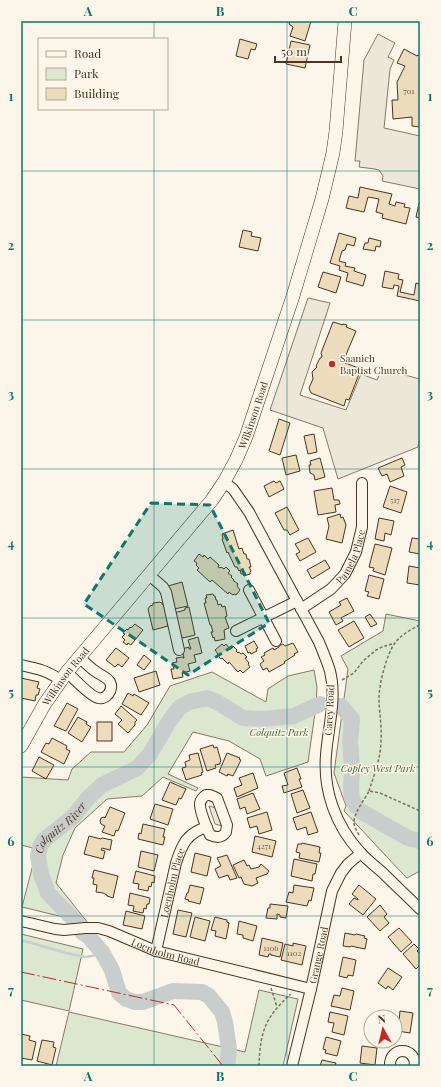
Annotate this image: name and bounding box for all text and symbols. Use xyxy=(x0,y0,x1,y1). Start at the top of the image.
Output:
text: A xyxy=(83,2,93,19)
text: B xyxy=(216,2,225,19)
text: C xyxy=(348,2,358,19)
legend xyxy=(38,38,168,110)
scale bar xyxy=(275,38,341,64)
text: 50 m xyxy=(281,43,307,59)
text: Road xyxy=(74,45,101,61)
text: Park xyxy=(74,65,99,81)
text: Building xyxy=(74,85,120,101)
house number: 701 xyxy=(403,85,415,96)
text: 1 xyxy=(9,87,14,104)
text: 1 xyxy=(428,87,433,104)
text: 2 xyxy=(8,236,15,253)
text: 2 xyxy=(427,236,434,253)
place label: Saanich Baptist Church xyxy=(340,351,407,377)
marker: Saanich Baptist Church xyxy=(327,359,337,369)
street label: Wilkinson Road xyxy=(234,379,271,452)
text: 3 xyxy=(8,385,14,402)
text: 3 xyxy=(427,385,433,402)
house number: 517 xyxy=(390,494,401,505)
street label: Pamela Place xyxy=(332,528,368,587)
text: 4 xyxy=(8,534,15,551)
text: 4 xyxy=(427,534,434,551)
street label: Wilkinson Road xyxy=(38,644,92,709)
text: 5 xyxy=(8,683,14,700)
text: 5 xyxy=(427,683,433,700)
street label: Carey Road xyxy=(321,684,337,736)
park label: Colquitz Park xyxy=(250,725,308,739)
park label: Copley West Park xyxy=(341,761,415,775)
water label: Colquitz River xyxy=(31,798,89,855)
text: 6 xyxy=(7,832,15,849)
text: 6 xyxy=(426,832,434,849)
house number: 4271 xyxy=(257,840,271,851)
street label: Loenholm Place xyxy=(157,846,188,919)
street label: Grange Road xyxy=(305,925,331,985)
street label: Loenholm Road xyxy=(129,934,201,969)
house number: 1106 xyxy=(264,942,278,953)
house number: 1102 xyxy=(287,947,301,958)
text: 7 xyxy=(8,981,14,998)
text: 7 xyxy=(427,981,433,998)
north arrow xyxy=(363,1009,403,1049)
text: N xyxy=(377,1011,387,1027)
text: A xyxy=(83,1067,93,1084)
text: B xyxy=(216,1067,225,1084)
text: C xyxy=(348,1067,358,1084)

